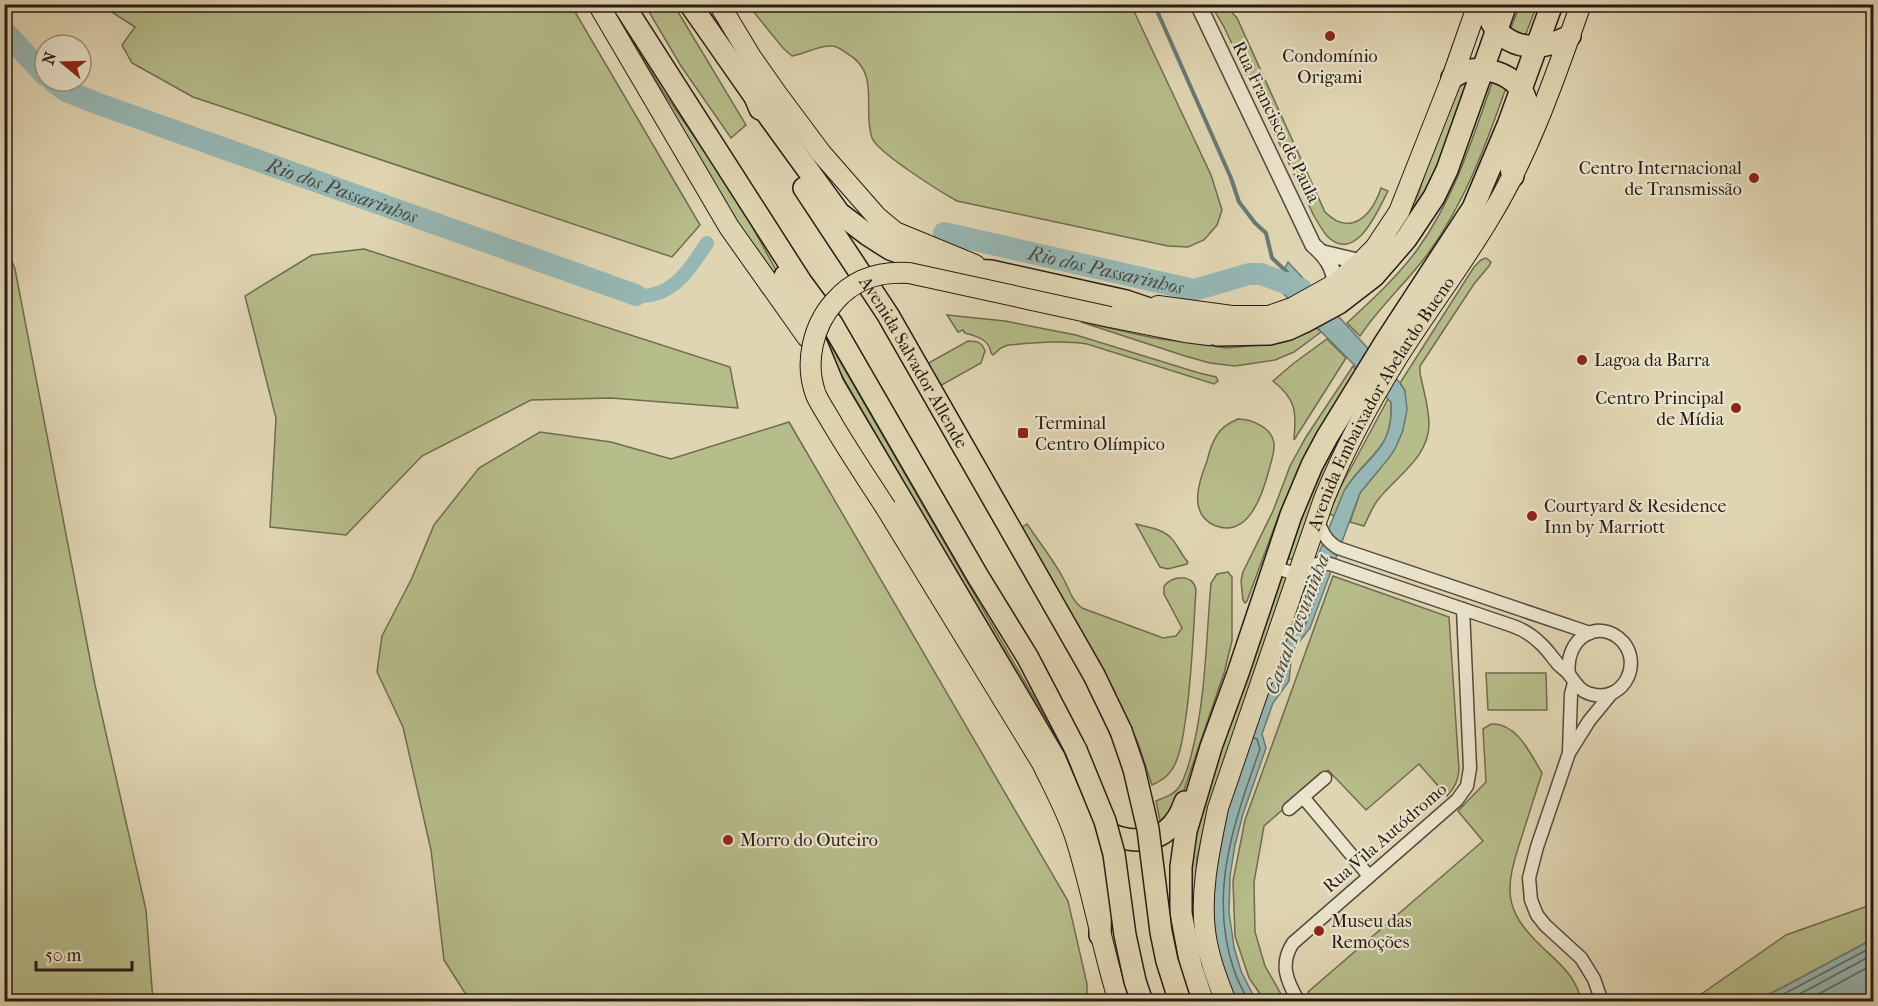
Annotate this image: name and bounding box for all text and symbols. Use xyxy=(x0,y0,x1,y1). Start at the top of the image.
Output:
marker: Condomínio Origami xyxy=(1323,29,1337,43)
north arrow xyxy=(33,33,93,93)
street label: Rua Francisco de Paula xyxy=(1228,38,1325,207)
place label: Condomínio Origami xyxy=(1282,46,1378,88)
text: N xyxy=(38,49,61,67)
water label: Rio dos Passarinhos xyxy=(262,152,422,228)
place label: Centro Internacional de Transmissão xyxy=(1579,158,1742,200)
marker: Centro Internacional de Transmissão xyxy=(1747,171,1761,185)
water label: Rio dos Passarinhos xyxy=(1024,241,1187,299)
street label: Avenida Salvador Allende xyxy=(854,271,973,452)
street label: Avenida Embaixador Abelardo Bueno xyxy=(1303,273,1459,534)
place label: Lagoa da Barra xyxy=(1594,350,1710,371)
marker: Lagoa da Barra xyxy=(1575,353,1589,367)
place label: Centro Principal de Mídia xyxy=(1595,388,1725,430)
marker: Centro Principal de Mídia xyxy=(1729,401,1743,415)
place label: Terminal Centro Olímpico xyxy=(1035,413,1165,455)
marker: Terminal Centro Olímpico xyxy=(1016,426,1030,440)
place label: Courtyard & Residence Inn by Marriott xyxy=(1544,496,1726,538)
marker: Courtyard & Residence Inn by Marriott xyxy=(1525,509,1539,523)
water label: Canal Pavuninha xyxy=(1260,551,1334,697)
street label: Rua Vila Autódromo xyxy=(1319,779,1451,897)
place label: Morro do Outeiro xyxy=(740,830,878,851)
marker: Morro do Outeiro xyxy=(721,833,735,847)
place label: Museu das Remoções xyxy=(1331,911,1412,953)
marker: Museu das Remoções xyxy=(1312,924,1326,938)
scale bar xyxy=(36,934,132,972)
text: 50 m xyxy=(45,945,82,966)

